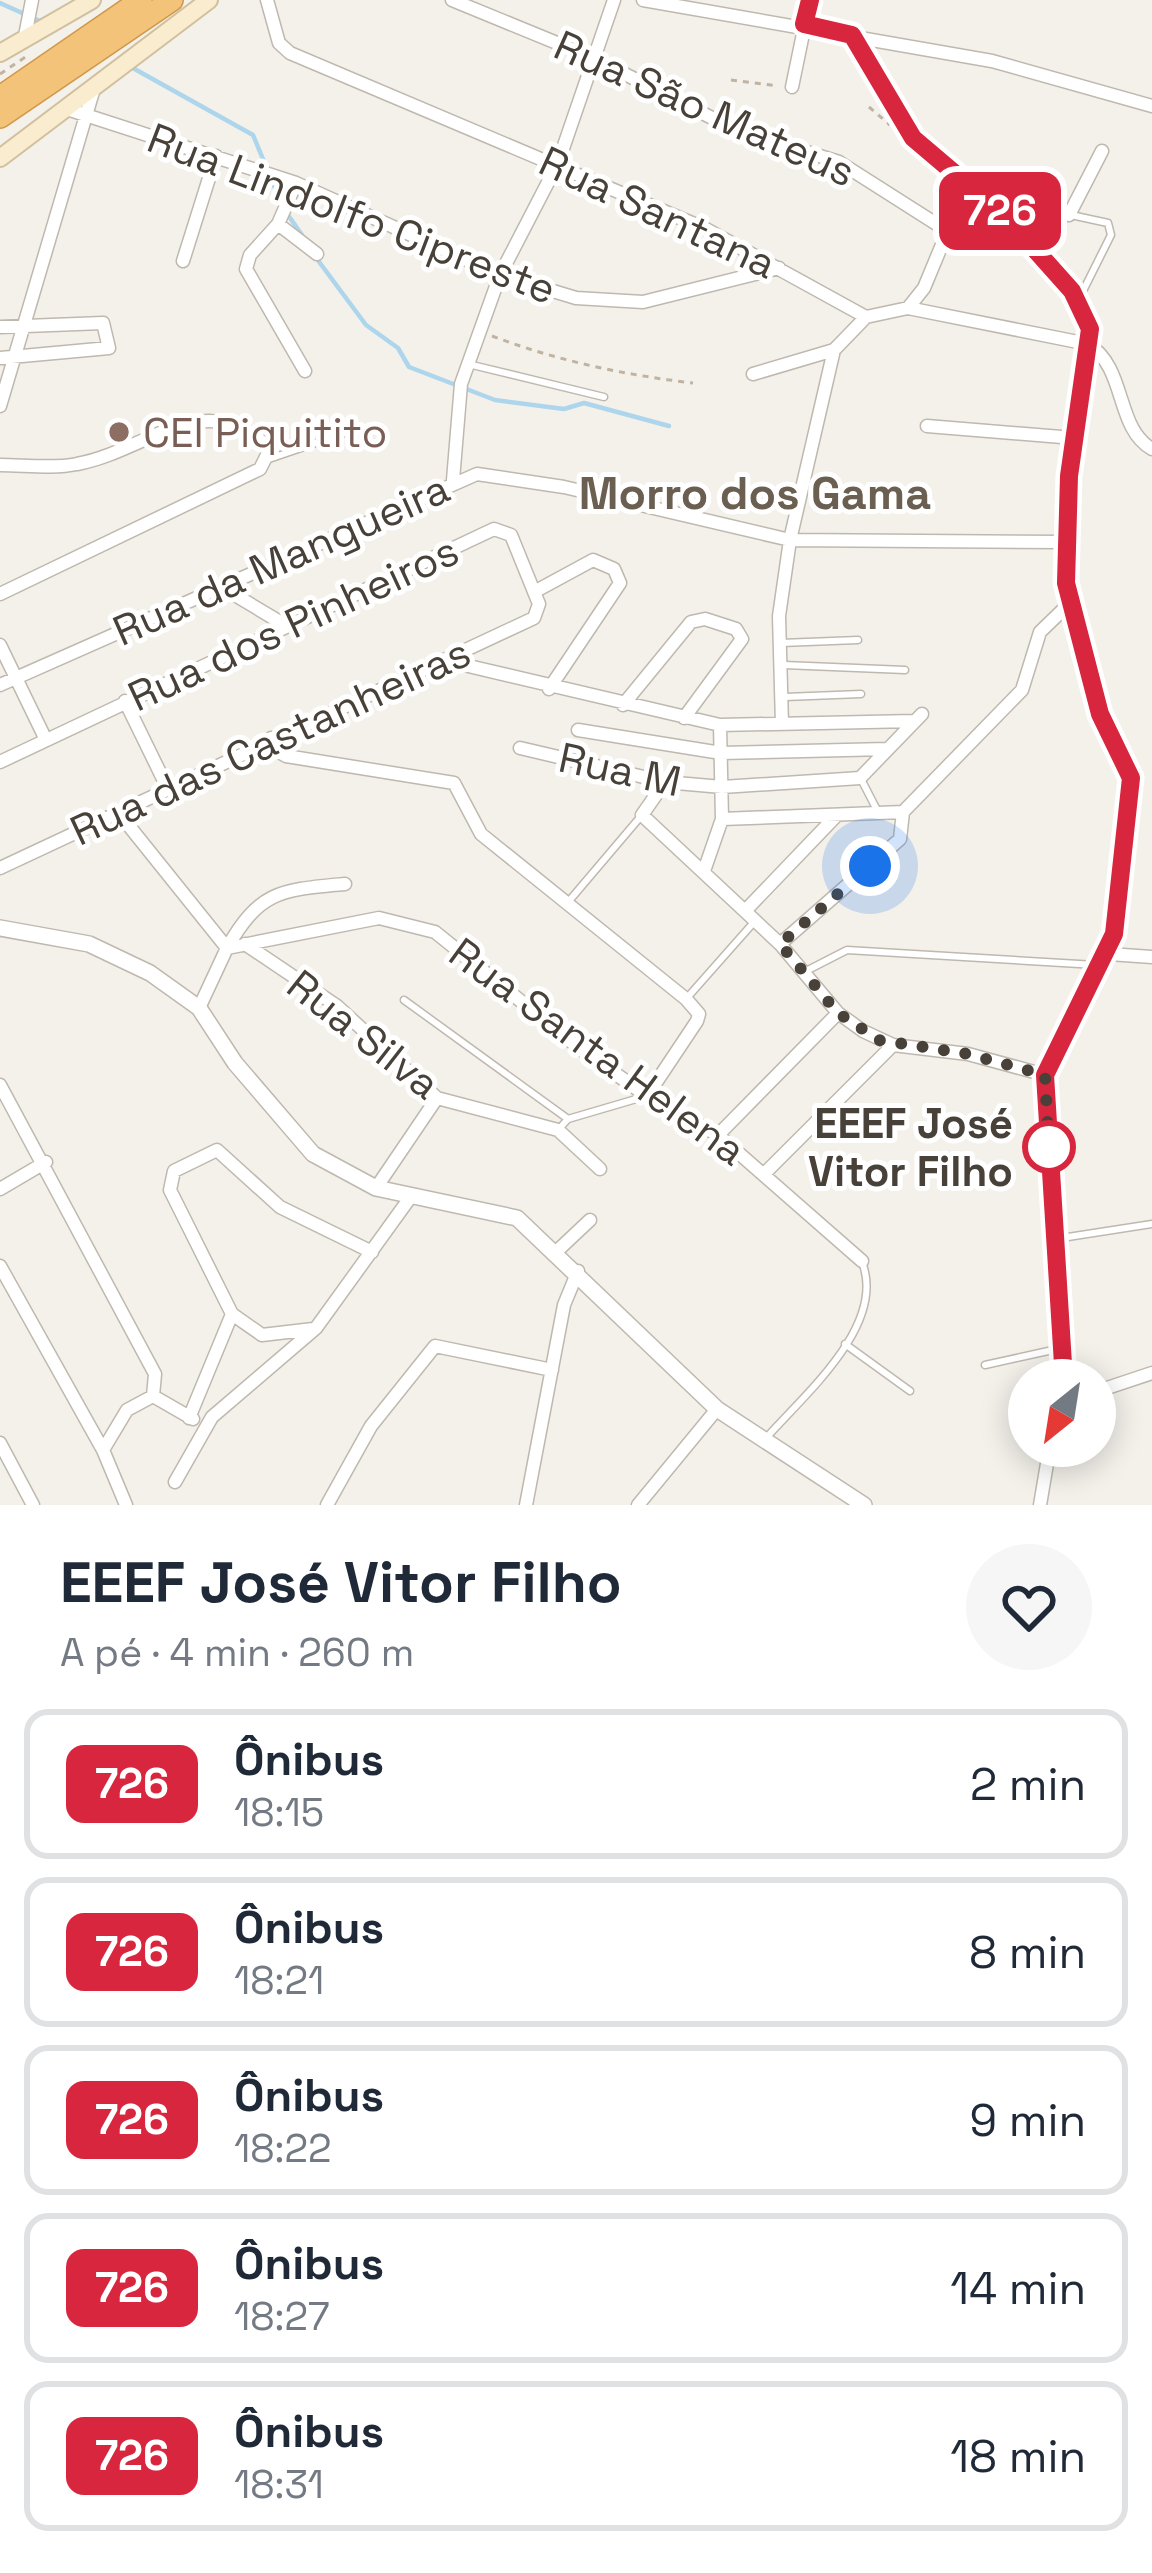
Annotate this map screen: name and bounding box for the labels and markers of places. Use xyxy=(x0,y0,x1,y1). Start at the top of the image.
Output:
place label: CEI Piquitito xyxy=(143,406,387,459)
marker: CEI Piquitito xyxy=(106,419,132,445)
place label: EEEF José Vitor Filho xyxy=(808,1097,1013,1198)
marker: EEEF José Vitor Filho xyxy=(1024,1122,1074,1172)

